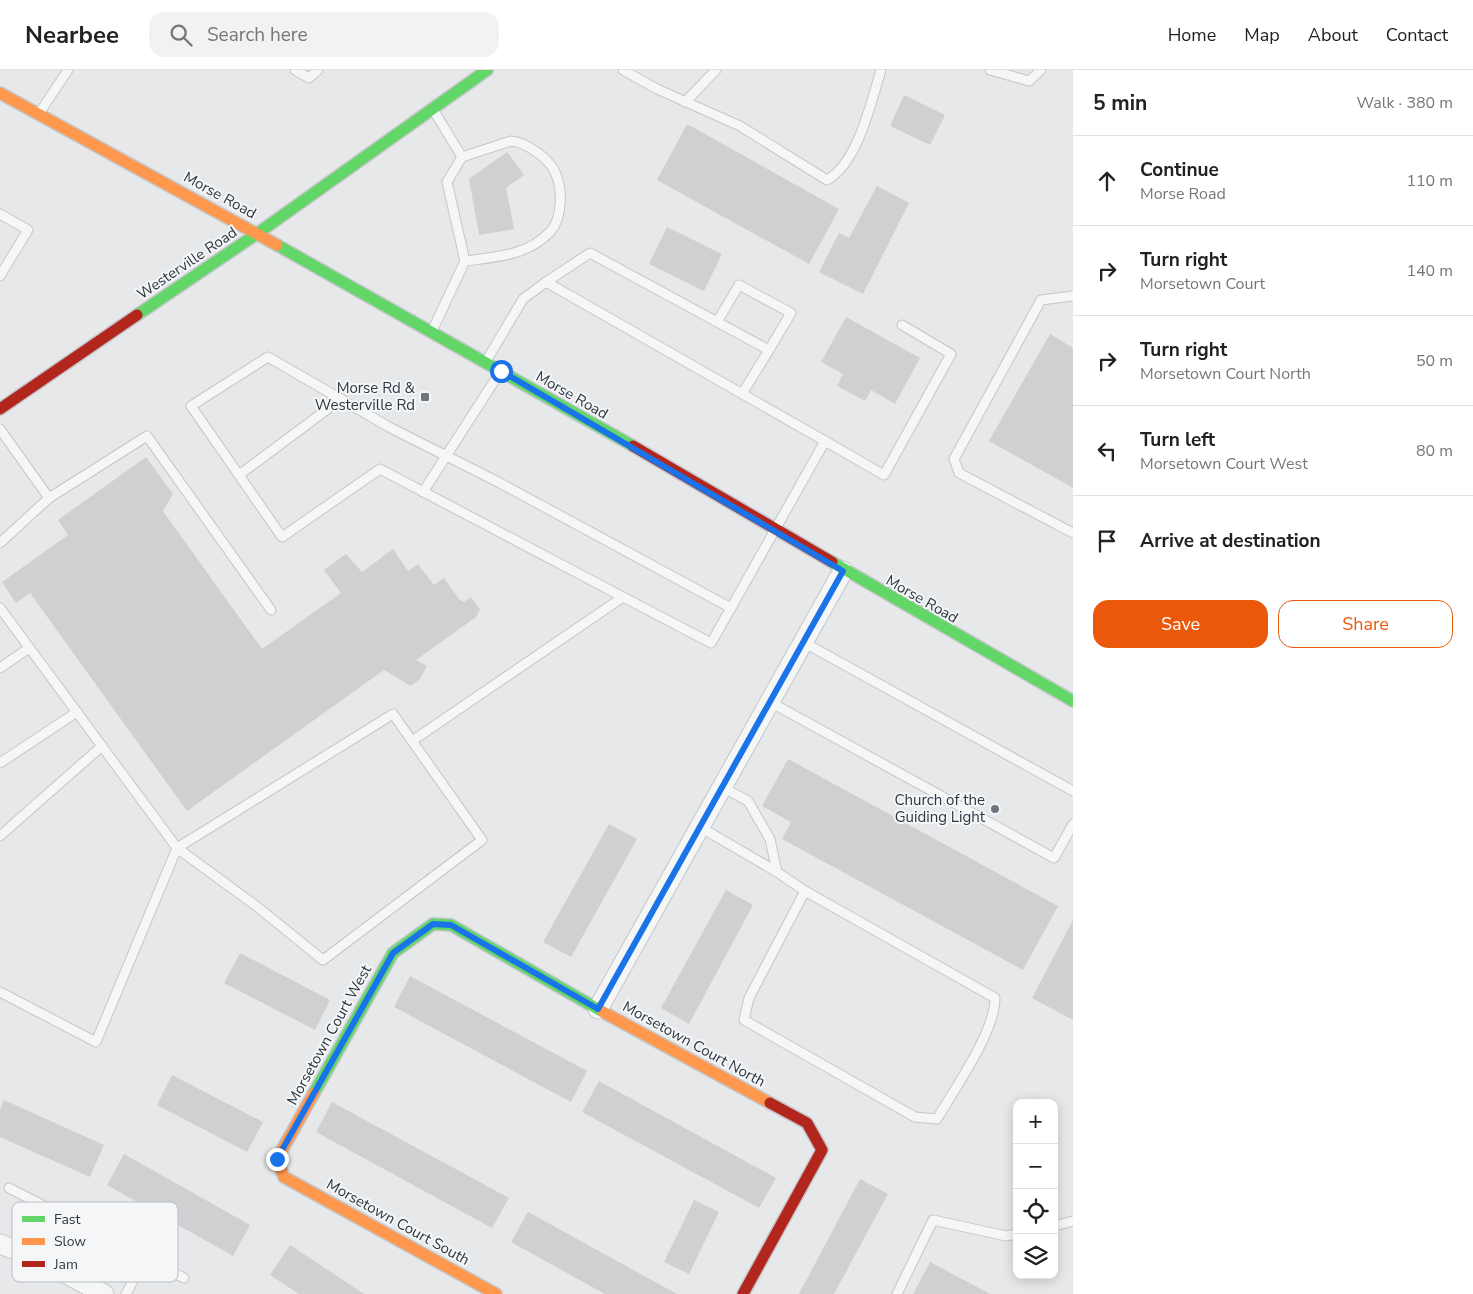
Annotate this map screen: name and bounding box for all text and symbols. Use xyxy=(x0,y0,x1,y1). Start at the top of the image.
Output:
search box xyxy=(149,12,499,57)
text: Nearbee xyxy=(25,19,119,51)
icon: search xyxy=(167,21,195,49)
text: Search here xyxy=(207,22,308,48)
text: Home xyxy=(1168,23,1216,47)
text: Map xyxy=(1244,23,1280,47)
text: About xyxy=(1308,23,1358,47)
text: Contact xyxy=(1386,23,1448,47)
text: 5 min xyxy=(1093,89,1147,117)
text: Walk · 380 m xyxy=(1357,92,1453,114)
text: Continue xyxy=(1140,157,1219,183)
street label: Morse Road xyxy=(180,167,260,223)
icon: ahead xyxy=(1093,167,1121,195)
text: 110 m xyxy=(1406,170,1453,192)
text: Morse Road xyxy=(1140,183,1226,205)
street label: Westerville Road xyxy=(133,222,241,304)
text: Turn right xyxy=(1140,247,1227,273)
icon: right xyxy=(1093,257,1121,285)
text: 140 m xyxy=(1406,260,1453,282)
text: Morsetown Court xyxy=(1140,273,1265,295)
text: Turn right xyxy=(1140,337,1227,363)
icon: right xyxy=(1093,347,1121,375)
text: 50 m xyxy=(1416,350,1453,372)
route start xyxy=(490,360,513,383)
text: Morsetown Court North xyxy=(1140,363,1311,385)
street label: Morse Road xyxy=(532,366,612,424)
place label: Morse Rd & Westerville Rd xyxy=(315,378,416,415)
marker: Morse Rd & Westerville Rd xyxy=(419,391,431,403)
text: Turn left xyxy=(1140,427,1215,453)
icon: left xyxy=(1093,437,1121,465)
text: 80 m xyxy=(1416,440,1453,462)
text: Morsetown Court West xyxy=(1140,453,1308,475)
icon: arrive xyxy=(1093,527,1121,555)
text: Arrive at destination xyxy=(1140,528,1321,554)
street label: Morse Road xyxy=(882,570,962,628)
button: Save xyxy=(1093,600,1268,648)
button: Share xyxy=(1278,600,1453,648)
place label: Church of the Guiding Light xyxy=(895,790,986,827)
marker: Church of the Guiding Light xyxy=(989,803,1001,815)
street label: Morsetown Court West xyxy=(282,961,376,1109)
street label: Morsetown Court North xyxy=(619,996,769,1092)
map controls xyxy=(1013,1099,1058,1279)
button: + xyxy=(1013,1099,1058,1144)
button: − xyxy=(1013,1144,1058,1189)
route end xyxy=(266,1148,289,1171)
street label: Morsetown Court South xyxy=(323,1174,473,1270)
button: locate xyxy=(1013,1189,1058,1234)
legend xyxy=(12,1202,178,1282)
text: Fast xyxy=(54,1210,80,1229)
text: Slow xyxy=(54,1232,86,1251)
button: layers xyxy=(1013,1234,1058,1279)
text: Jam xyxy=(53,1255,78,1274)

